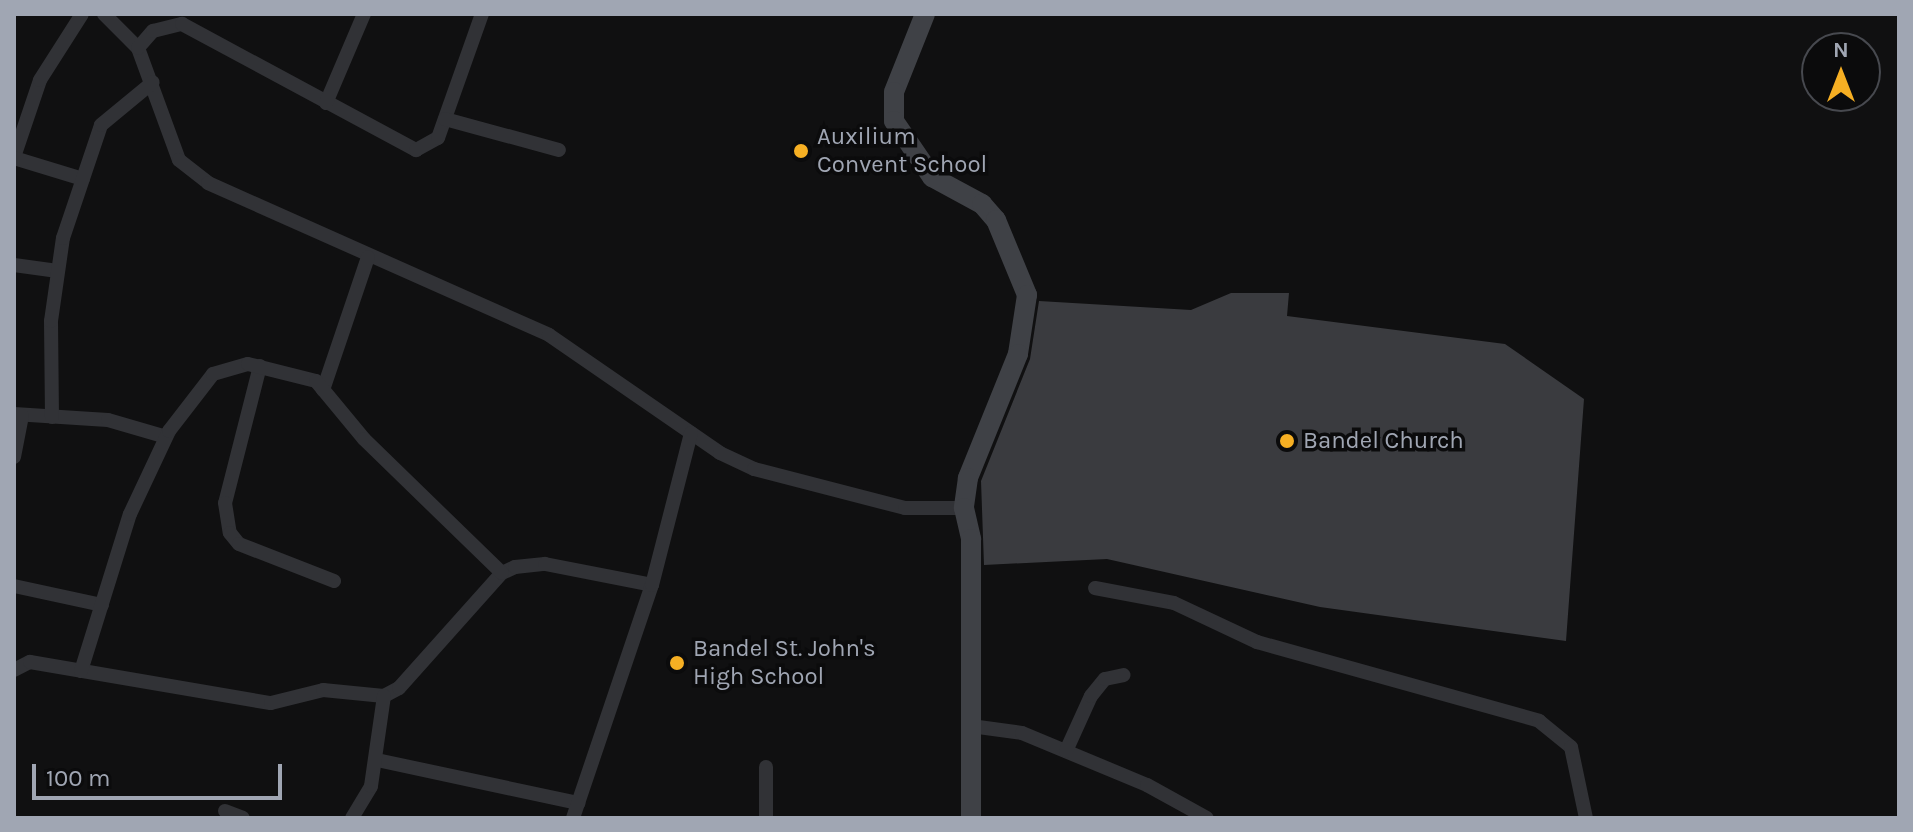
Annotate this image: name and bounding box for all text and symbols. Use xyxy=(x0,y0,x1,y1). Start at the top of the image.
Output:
north arrow xyxy=(1801,32,1881,112)
text: N xyxy=(1833,37,1849,63)
place label: Auxilium Convent School xyxy=(817,123,987,179)
marker: Auxilium Convent School xyxy=(792,142,810,160)
place label: Bandel Church xyxy=(1303,427,1464,455)
marker: Bandel Church xyxy=(1278,432,1296,450)
place label: Bandel St. John's High School xyxy=(693,635,876,691)
marker: Bandel St. John's High School xyxy=(668,654,686,672)
scale bar xyxy=(36,748,286,798)
text: 100 m xyxy=(46,764,111,792)

